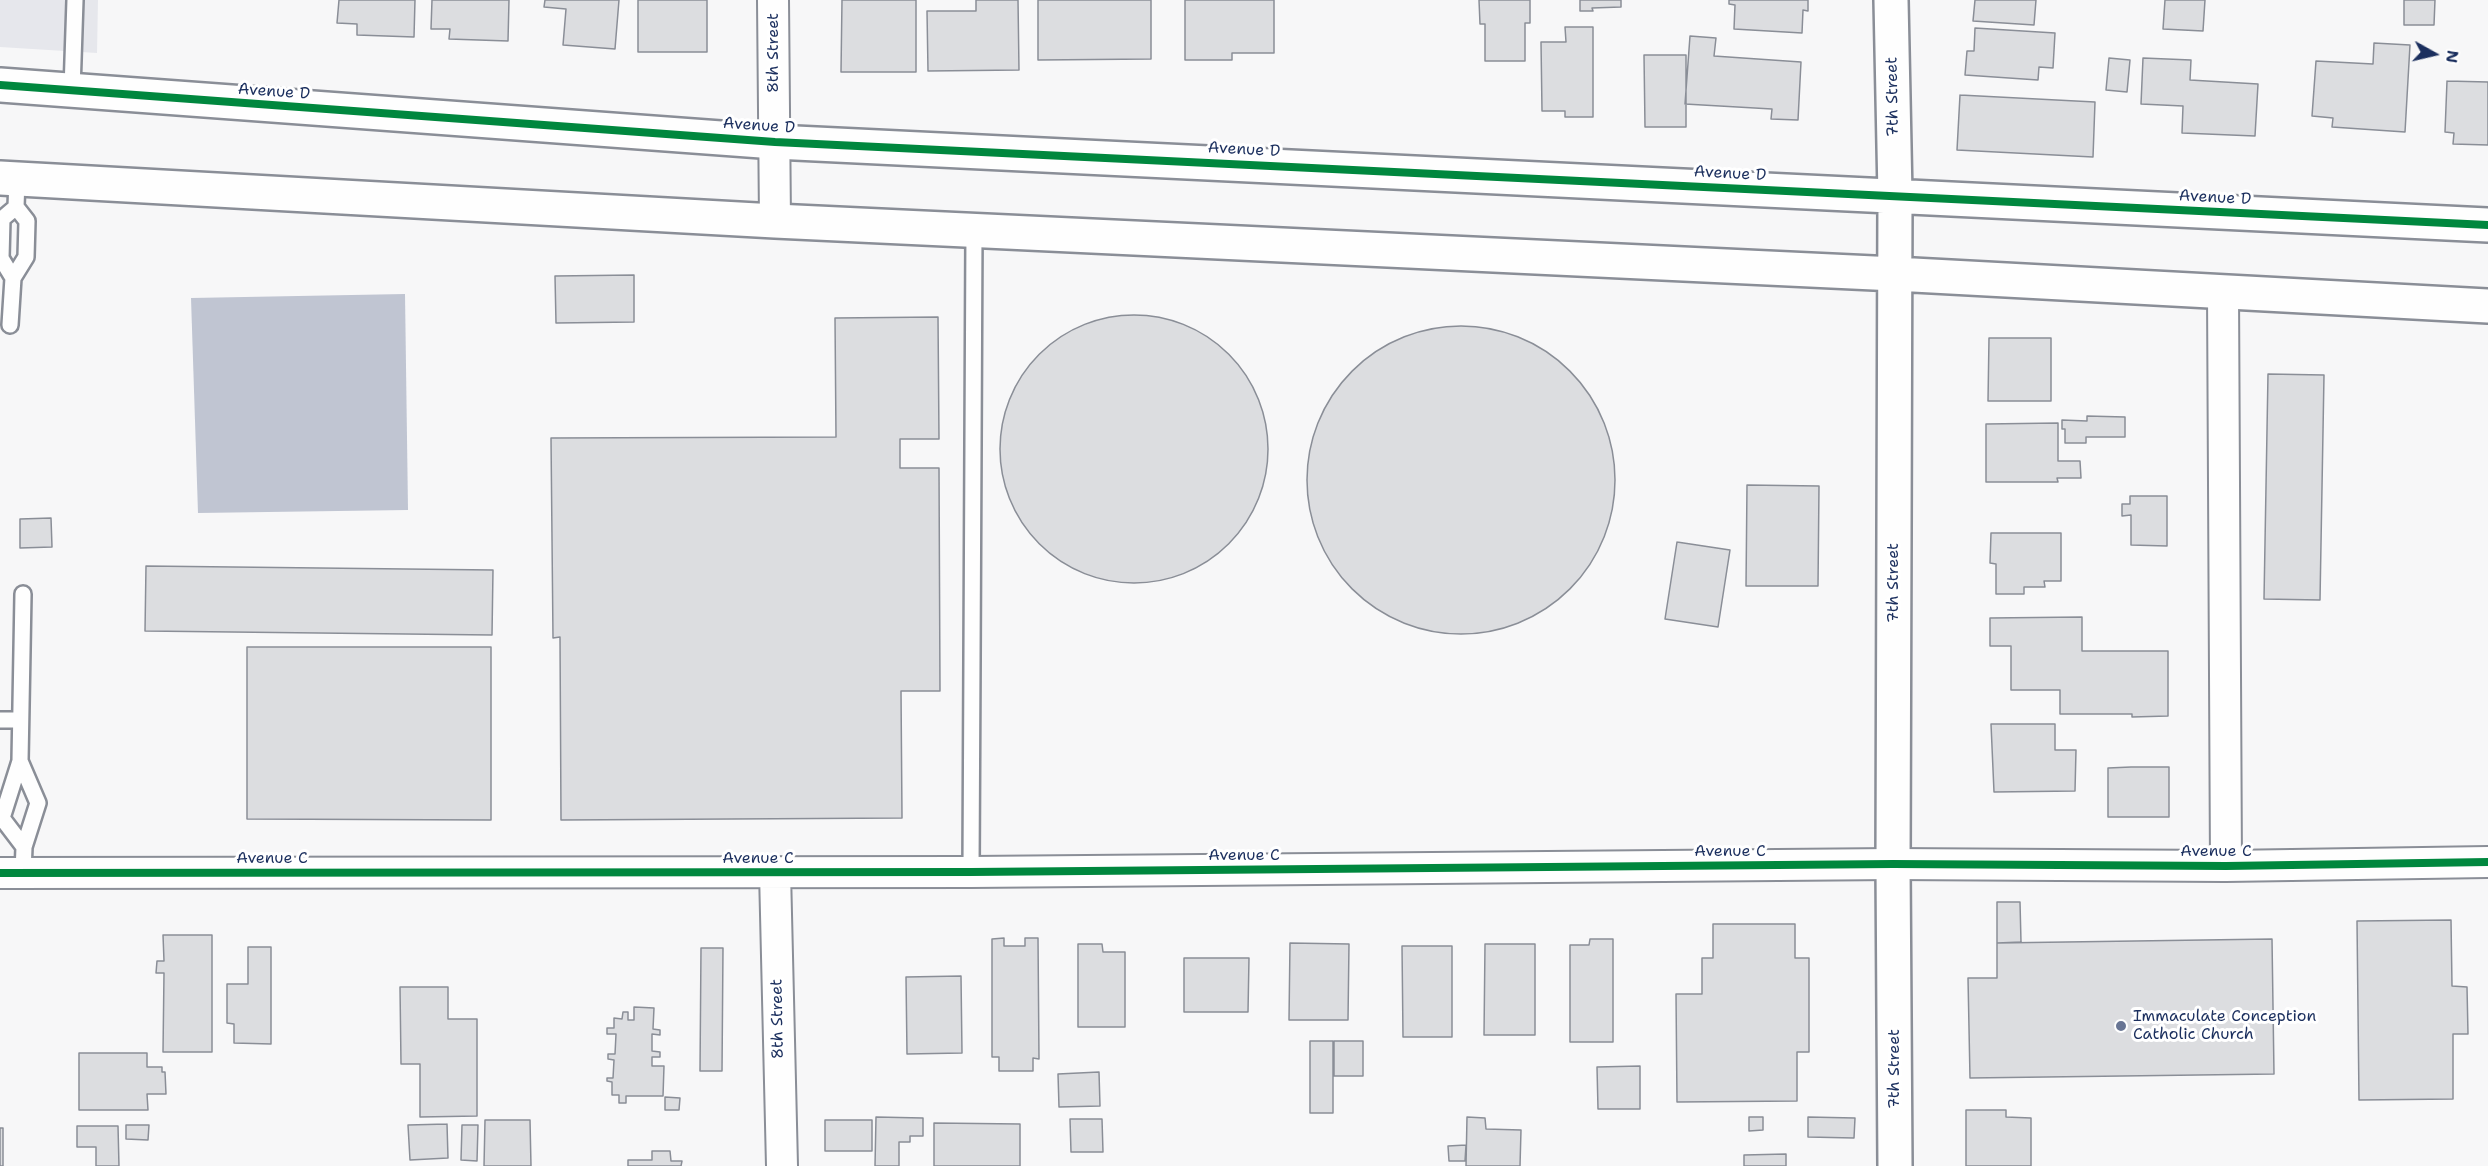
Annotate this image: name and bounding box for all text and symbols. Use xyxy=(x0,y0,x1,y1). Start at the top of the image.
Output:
street label: 8th Street xyxy=(764,13,784,93)
north arrow xyxy=(2404,24,2464,84)
text: N xyxy=(2441,49,2464,64)
street label: 7th Street xyxy=(1883,57,1903,137)
street label: Avenue D xyxy=(237,80,311,104)
street label: Avenue D xyxy=(722,114,796,138)
street label: Avenue D xyxy=(1207,139,1281,161)
street label: Avenue D xyxy=(1693,163,1767,185)
street label: Avenue D xyxy=(2178,187,2252,209)
street label: 7th Street xyxy=(1884,543,1904,623)
street label: Avenue C xyxy=(1694,842,1766,862)
street label: Avenue C xyxy=(2180,842,2252,862)
street label: Avenue C xyxy=(1208,846,1280,866)
street label: Avenue C xyxy=(236,849,308,869)
street label: Avenue C xyxy=(722,849,794,869)
street label: 8th Street xyxy=(768,979,788,1059)
place label: Immaculate Conception Catholic Church xyxy=(2133,1007,2316,1045)
marker: Immaculate Conception Catholic Church xyxy=(2114,1019,2128,1033)
street label: 7th Street xyxy=(1885,1029,1905,1109)

